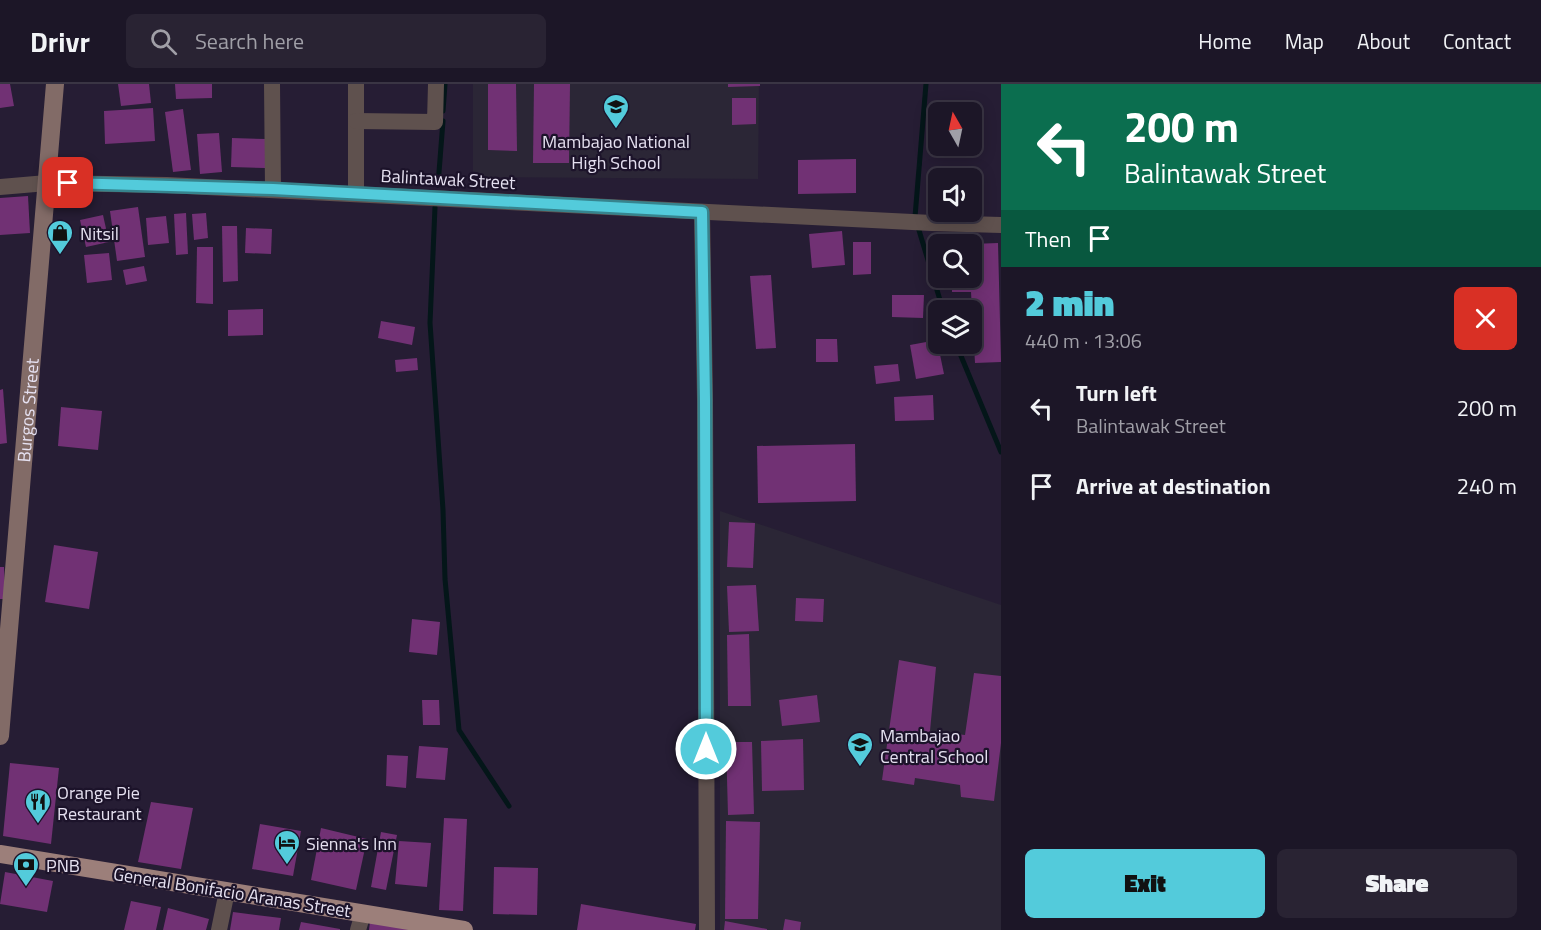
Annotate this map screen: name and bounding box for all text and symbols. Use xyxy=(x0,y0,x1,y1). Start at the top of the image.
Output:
search box xyxy=(126,14,546,68)
text: Drivr xyxy=(30,20,90,63)
text: Search here xyxy=(195,24,304,58)
icon: search xyxy=(147,25,180,58)
text: Home xyxy=(1198,25,1252,57)
text: Map xyxy=(1285,25,1324,57)
text: About xyxy=(1357,25,1410,57)
text: Contact xyxy=(1443,25,1511,57)
school or university icon: Mambajao National High School xyxy=(601,92,631,130)
text: 200 m xyxy=(1124,94,1239,158)
north arrow xyxy=(928,102,982,156)
map controls xyxy=(928,102,982,354)
icon: left xyxy=(1025,108,1103,186)
place label: Mambajao National High School xyxy=(542,128,690,176)
text: Balintawak Street xyxy=(1124,152,1326,193)
pin xyxy=(42,157,93,208)
street label: Balintawak Street xyxy=(380,162,517,196)
icon: arrive xyxy=(51,166,84,199)
button: sound xyxy=(928,168,982,222)
shop icon: Nitsil xyxy=(45,218,75,256)
place label: Nitsil xyxy=(80,220,119,247)
text: Then xyxy=(1025,222,1071,256)
icon: arrive xyxy=(1083,222,1116,255)
button: search xyxy=(928,234,982,288)
text: 2 min xyxy=(1025,275,1114,330)
button: close xyxy=(1454,287,1517,350)
button: layers xyxy=(928,300,982,354)
text: 440 m · 13:06 xyxy=(1025,325,1142,356)
street label: Burgos Street xyxy=(10,356,45,463)
text: Turn left xyxy=(1076,376,1157,410)
text: 200 m xyxy=(1457,391,1517,425)
icon: left xyxy=(1025,392,1058,425)
text: Balintawak Street xyxy=(1076,410,1226,441)
text: Arrive at destination xyxy=(1076,469,1271,503)
text: 240 m xyxy=(1457,469,1517,503)
icon: arrive xyxy=(1025,470,1058,503)
position arrow xyxy=(674,717,738,781)
place label: Mambajao Central School xyxy=(880,722,988,770)
school or university icon: Mambajao Central School xyxy=(845,730,875,768)
place label: Orange Pie Restaurant xyxy=(57,779,142,827)
restaurant icon: Orange Pie Restaurant xyxy=(23,787,53,825)
hotel icon: Sienna's Inn xyxy=(272,828,302,866)
place label: Sienna's Inn xyxy=(306,830,397,857)
button: Exit xyxy=(1025,849,1265,918)
button: Share xyxy=(1277,849,1517,918)
bank icon: PNB xyxy=(11,850,41,888)
place label: PNB xyxy=(46,852,80,879)
street label: General Bonifacio Aranas Street xyxy=(111,860,353,924)

